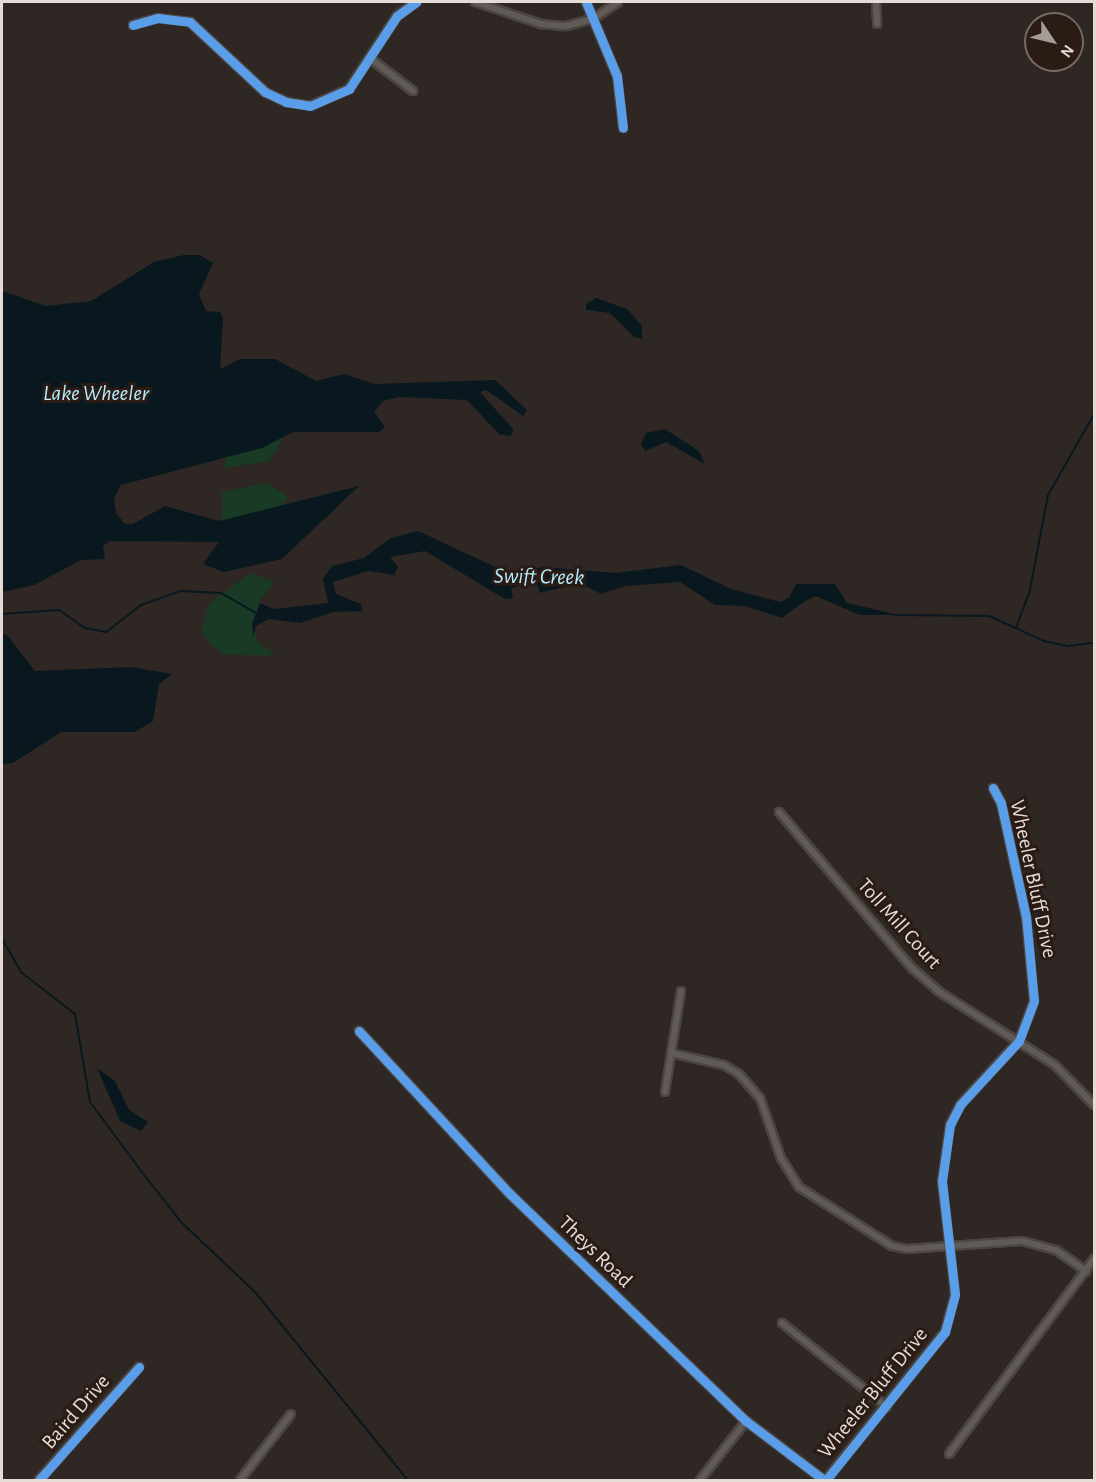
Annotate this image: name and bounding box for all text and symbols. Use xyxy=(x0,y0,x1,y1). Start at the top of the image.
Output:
north arrow xyxy=(1024,12,1084,72)
text: N xyxy=(1057,42,1077,60)
water label: Lake Wheeler xyxy=(43,381,149,407)
water label: Swift Creek xyxy=(494,563,584,591)
street label: Wheeler Bluff Drive xyxy=(1004,798,1062,960)
street label: Toll Mill Court xyxy=(852,873,946,975)
street label: Theys Road xyxy=(553,1211,637,1293)
street label: Wheeler Bluff Drive xyxy=(813,1323,933,1463)
street label: Baird Drive xyxy=(37,1369,115,1455)

